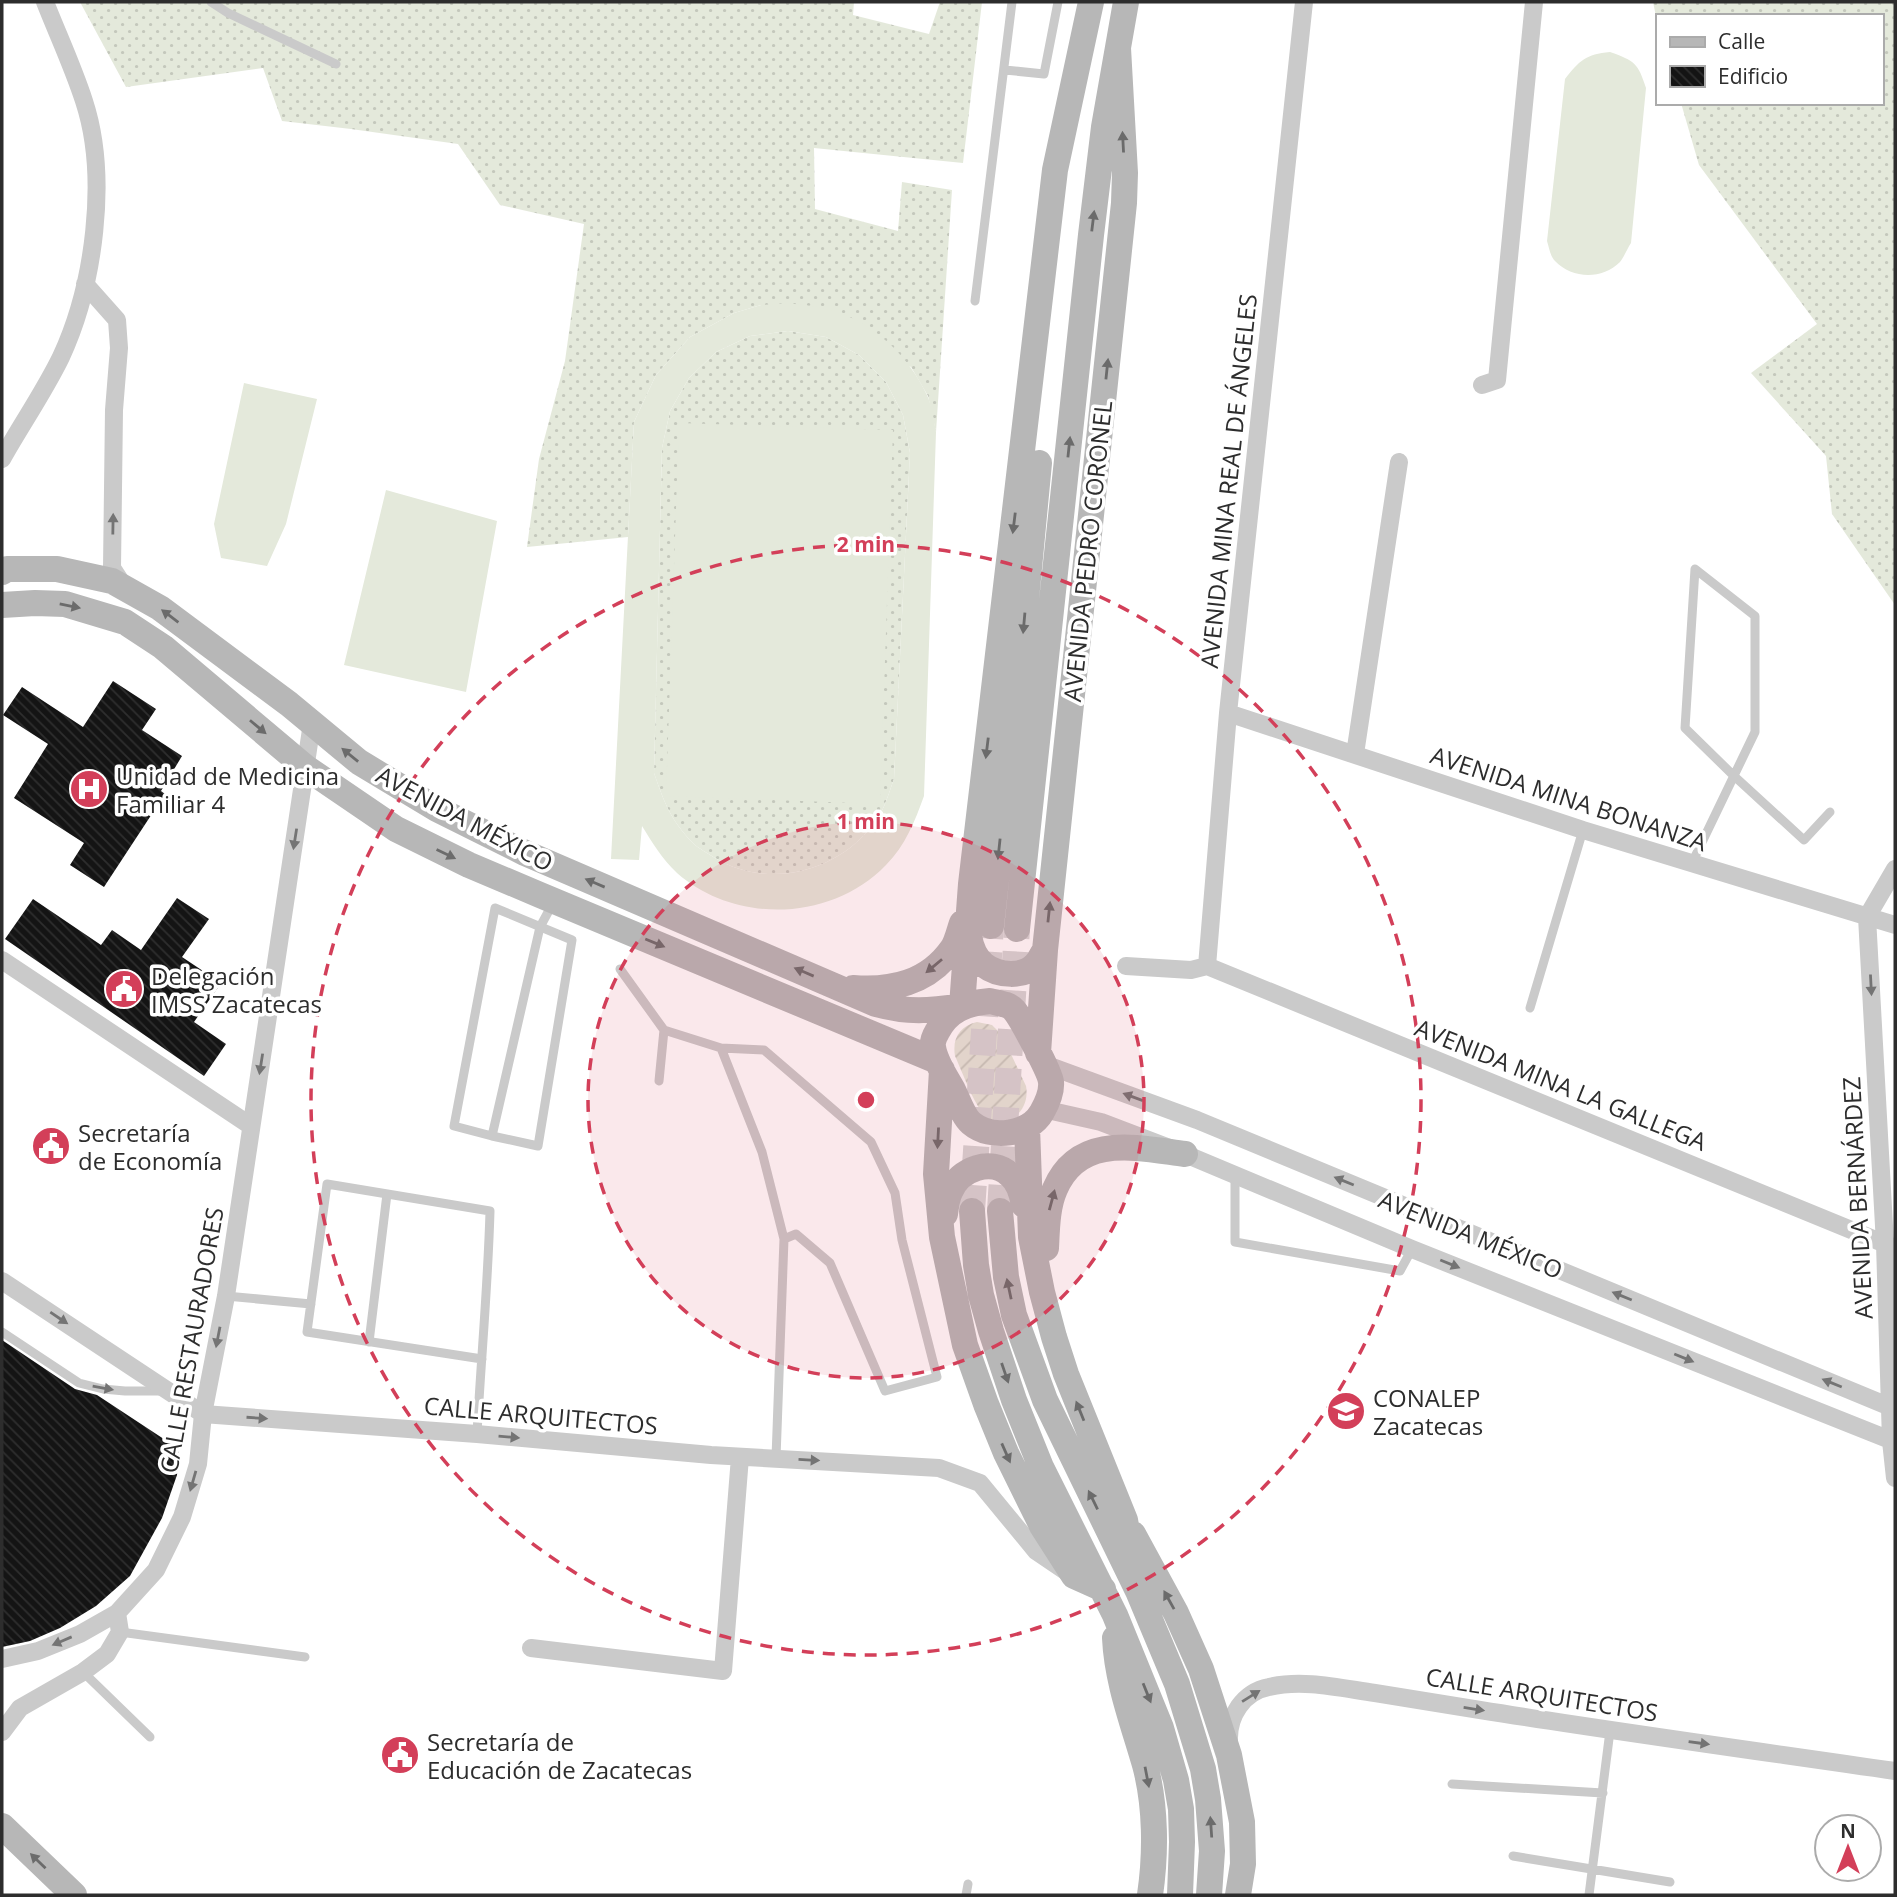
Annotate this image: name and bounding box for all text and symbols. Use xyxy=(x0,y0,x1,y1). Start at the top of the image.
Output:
legend xyxy=(1656,14,1883,105)
text: Calle xyxy=(1718,27,1765,55)
text: Edificio xyxy=(1718,62,1788,90)
one-way arrow xyxy=(1118,131,1129,153)
one-way arrow xyxy=(1087,209,1098,231)
street label: AVENIDA MINA REAL DE ÁNGELES xyxy=(1192,292,1264,670)
one-way arrow xyxy=(1101,358,1112,380)
street label: AVENIDA PEDRO CORONEL xyxy=(1055,399,1119,703)
one-way arrow xyxy=(1063,436,1074,458)
one-way arrow xyxy=(1008,512,1019,534)
one-way arrow xyxy=(107,513,118,535)
text: 2 min xyxy=(837,530,895,558)
one-way arrow xyxy=(59,601,81,612)
one-way arrow xyxy=(162,608,180,623)
one-way arrow xyxy=(1018,612,1029,634)
one-way arrow xyxy=(249,719,267,735)
one-way arrow xyxy=(982,738,993,760)
street label: AVENIDA MINA BONANZA xyxy=(1427,738,1712,859)
one-way arrow xyxy=(342,748,359,763)
street label: AVENIDA MÉXICO xyxy=(371,757,559,879)
place label: Unidad de Medicina Familiar 4 xyxy=(116,759,339,820)
hospital icon: Unidad de Medicina Familiar 4 xyxy=(68,768,110,810)
text: 1 min xyxy=(837,807,895,835)
one-way arrow xyxy=(289,828,300,850)
one-way arrow xyxy=(993,838,1004,860)
one-way arrow xyxy=(436,848,456,859)
one-way arrow xyxy=(584,877,605,888)
one-way arrow xyxy=(1044,900,1055,922)
one-way arrow xyxy=(645,938,666,949)
one-way arrow xyxy=(926,958,943,973)
place label: Delegación IMSS Zacatecas xyxy=(151,959,322,1020)
one-way arrow xyxy=(794,966,814,978)
public building icon: Delegación IMSS Zacatecas xyxy=(103,968,145,1010)
one-way arrow xyxy=(1866,974,1877,996)
street label: AVENIDA MINA LA GALLEGA xyxy=(1410,1010,1712,1158)
one-way arrow xyxy=(255,1053,266,1075)
street label: AVENIDA BERNÁRDEZ xyxy=(1834,1076,1880,1320)
centre of rings xyxy=(854,1088,878,1112)
one-way arrow xyxy=(1122,1091,1143,1102)
place label: Secretaría de Economía xyxy=(78,1116,222,1177)
public building icon: Secretaría de Economía xyxy=(30,1125,72,1167)
one-way arrow xyxy=(933,1127,944,1149)
one-way arrow xyxy=(1333,1176,1354,1187)
street label: AVENIDA MÉXICO xyxy=(1374,1182,1568,1286)
one-way arrow xyxy=(1047,1188,1058,1210)
street label: CALLE RESTAURADORES xyxy=(151,1204,231,1476)
one-way arrow xyxy=(1439,1259,1460,1270)
one-way arrow xyxy=(1003,1278,1014,1300)
one-way arrow xyxy=(1611,1291,1632,1302)
one-way arrow xyxy=(49,1312,68,1325)
one-way arrow xyxy=(212,1326,223,1348)
one-way arrow xyxy=(1673,1352,1694,1363)
one-way arrow xyxy=(1000,1363,1011,1384)
one-way arrow xyxy=(1822,1378,1843,1389)
place label: CONALEP Zacatecas xyxy=(1373,1381,1483,1442)
one-way arrow xyxy=(92,1383,114,1394)
street label: CALLE ARQUITECTOS xyxy=(423,1388,659,1442)
school or university icon: CONALEP Zacatecas xyxy=(1325,1390,1367,1432)
one-way arrow xyxy=(1075,1400,1086,1421)
one-way arrow xyxy=(247,1413,269,1424)
one-way arrow xyxy=(498,1432,520,1443)
one-way arrow xyxy=(1000,1443,1012,1463)
one-way arrow xyxy=(798,1455,820,1466)
one-way arrow xyxy=(188,1471,198,1492)
one-way arrow xyxy=(1088,1490,1099,1510)
one-way arrow xyxy=(1163,1591,1175,1610)
one-way arrow xyxy=(51,1636,72,1647)
street label: CALLE ARQUITECTOS xyxy=(1424,1659,1660,1729)
one-way arrow xyxy=(1142,1682,1153,1703)
one-way arrow xyxy=(1242,1689,1261,1702)
one-way arrow xyxy=(1463,1704,1485,1715)
place label: Secretaría de Educación de Zacatecas xyxy=(427,1725,692,1786)
public building icon: Secretaría de Educación de Zacatecas xyxy=(379,1734,421,1776)
one-way arrow xyxy=(1688,1738,1710,1749)
one-way arrow xyxy=(1142,1766,1153,1788)
north arrow xyxy=(1813,1813,1883,1883)
one-way arrow xyxy=(1205,1816,1216,1838)
text: N xyxy=(1840,1818,1856,1844)
one-way arrow xyxy=(30,1853,47,1869)

